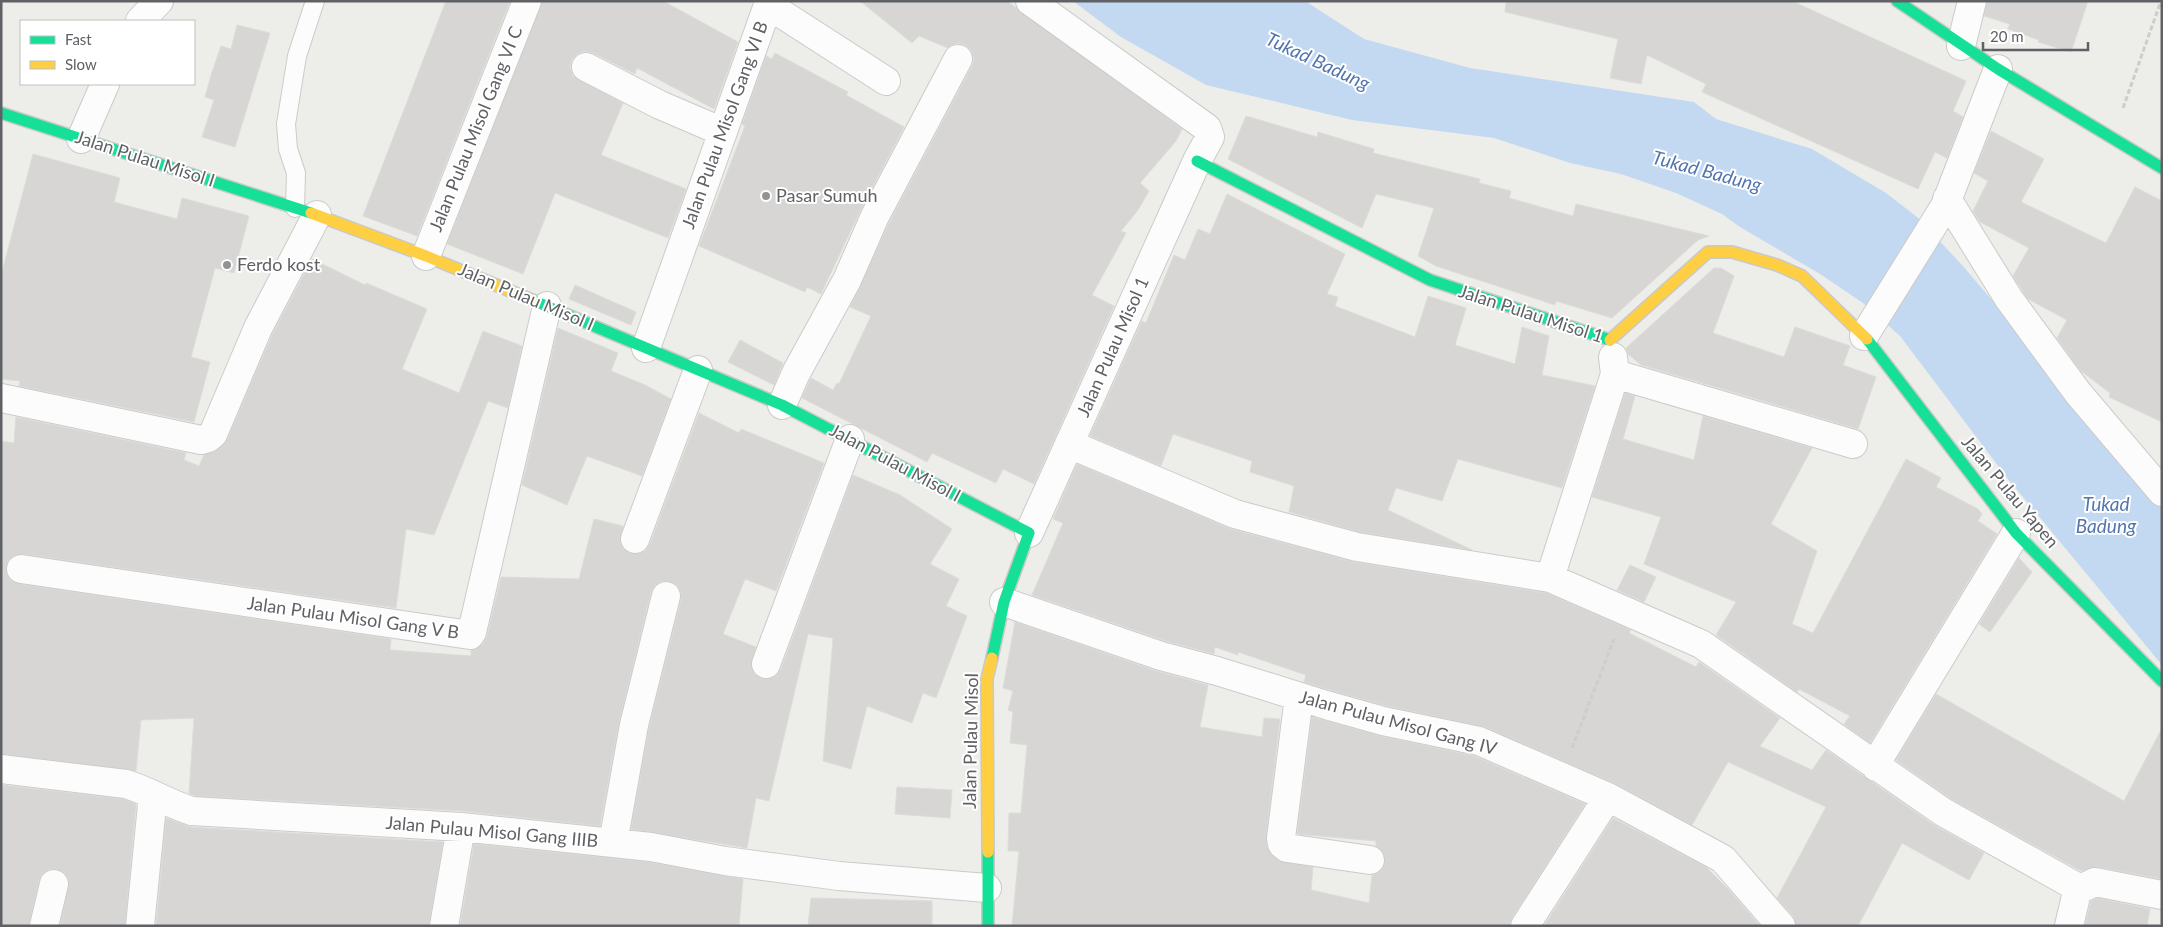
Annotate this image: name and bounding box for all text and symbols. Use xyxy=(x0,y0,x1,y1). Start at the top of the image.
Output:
street label: Jalan Pulau Misol Gang VI B xyxy=(676,18,772,231)
legend xyxy=(20,20,195,85)
scale bar xyxy=(1983,20,2088,52)
street label: Jalan Pulau Misol Gang VI C xyxy=(424,23,526,235)
water label: Tukad Badung xyxy=(1263,26,1375,95)
text: 20 m xyxy=(1990,27,2024,45)
text: Fast xyxy=(65,30,92,48)
text: Slow xyxy=(65,55,97,73)
street label: Jalan Pulau Misol I xyxy=(73,125,218,191)
water label: Tukad Badung xyxy=(1650,145,1765,196)
place label: Pasar Sumuh xyxy=(776,184,878,206)
marker: Pasar Sumuh xyxy=(760,190,772,202)
place label: Ferdo kost xyxy=(237,253,321,275)
street label: Jalan Pulau Misol I xyxy=(455,258,598,335)
marker: Ferdo kost xyxy=(221,259,233,271)
street label: Jalan Pulau Misol 1 xyxy=(1071,273,1153,420)
street label: Jalan Pulau Misol 1 xyxy=(1456,279,1606,347)
street label: Jalan Pulau Misol I xyxy=(826,418,965,506)
street label: Jalan Pulau Yapen xyxy=(1957,431,2064,552)
water label: Tukad Badung xyxy=(2076,492,2137,537)
street label: Jalan Pulau Misol Gang V B xyxy=(246,591,460,643)
street label: Jalan Pulau Misol xyxy=(958,673,982,809)
street label: Jalan Pulau Misol Gang IV xyxy=(1297,685,1500,759)
street label: Jalan Pulau Misol Gang IIIB xyxy=(385,811,599,851)

